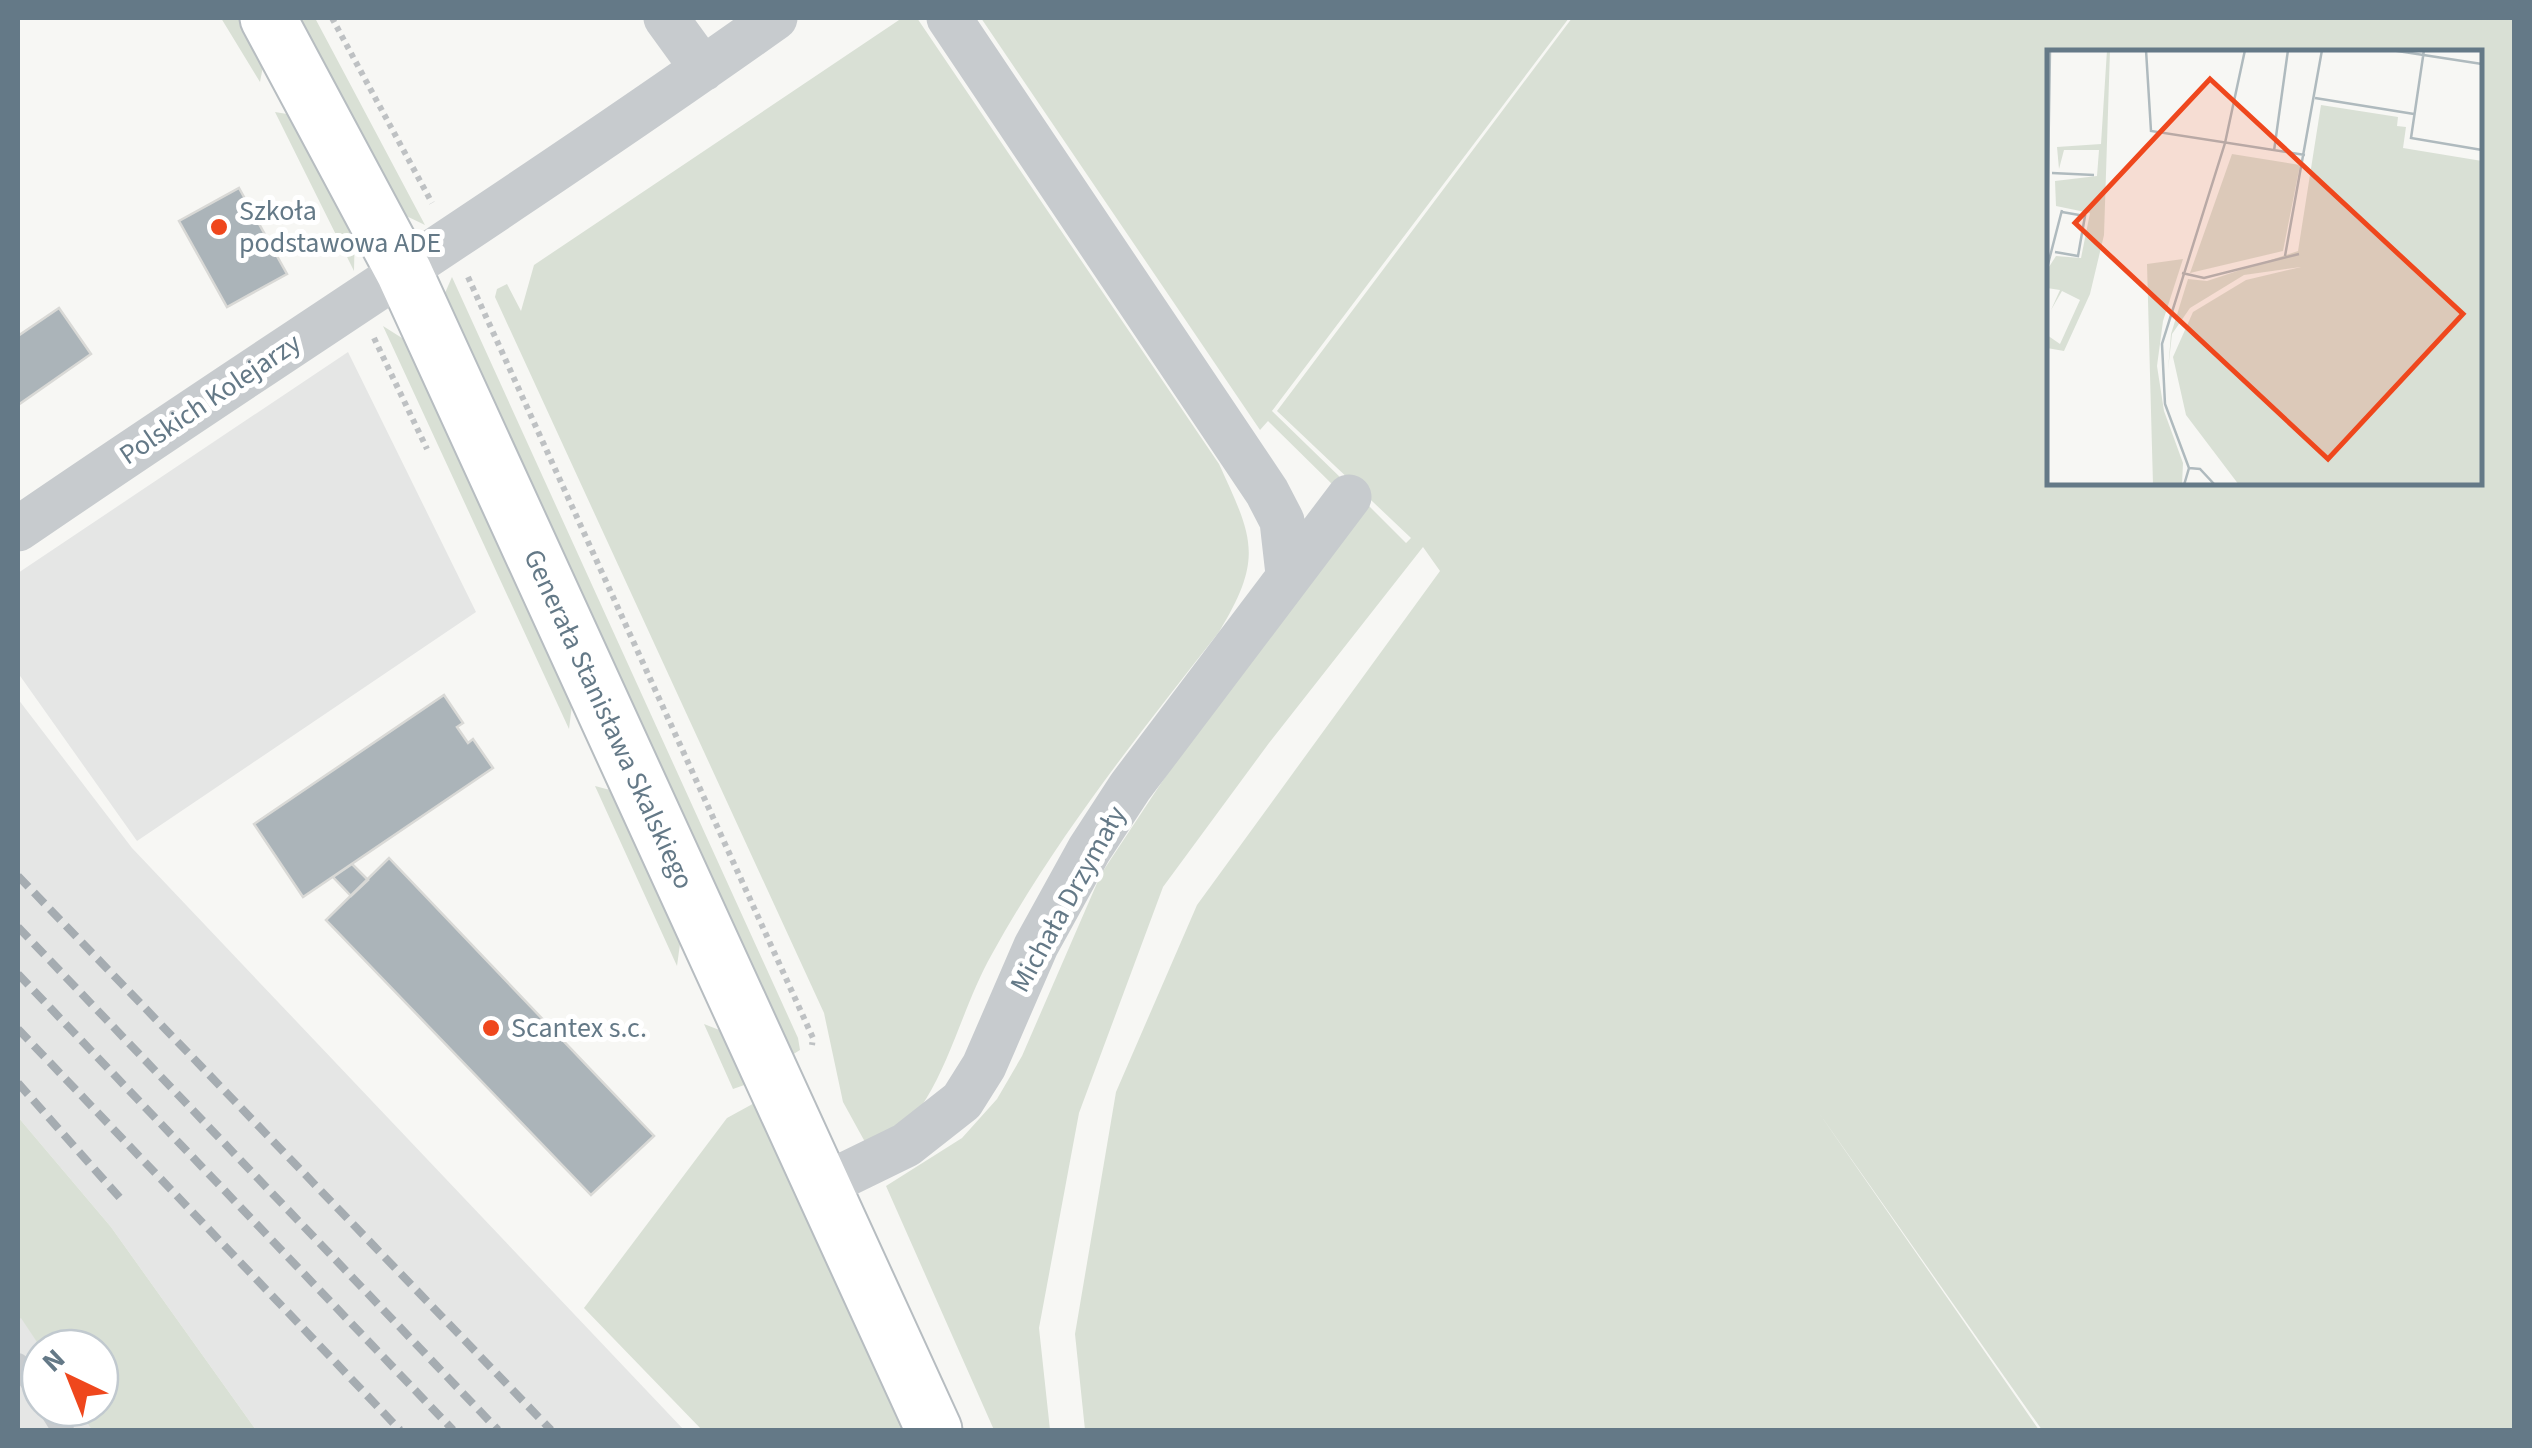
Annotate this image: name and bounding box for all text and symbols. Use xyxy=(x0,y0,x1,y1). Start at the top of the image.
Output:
inset map xyxy=(2047,50,2482,485)
place label: Szkoła podstawowa ADE xyxy=(239,191,441,263)
marker: Szkoła podstawowa ADE xyxy=(208,216,230,238)
street label: Polskich Kolejarzy xyxy=(111,323,309,475)
street label: Generała Stanisława Skalskiego xyxy=(514,543,704,896)
street label: Michała Drzymały xyxy=(1000,798,1136,1000)
place label: Scantex s.c. xyxy=(511,1008,647,1048)
marker: Scantex s.c. xyxy=(480,1017,502,1039)
north arrow xyxy=(20,1328,120,1428)
text: N xyxy=(33,1339,74,1381)

